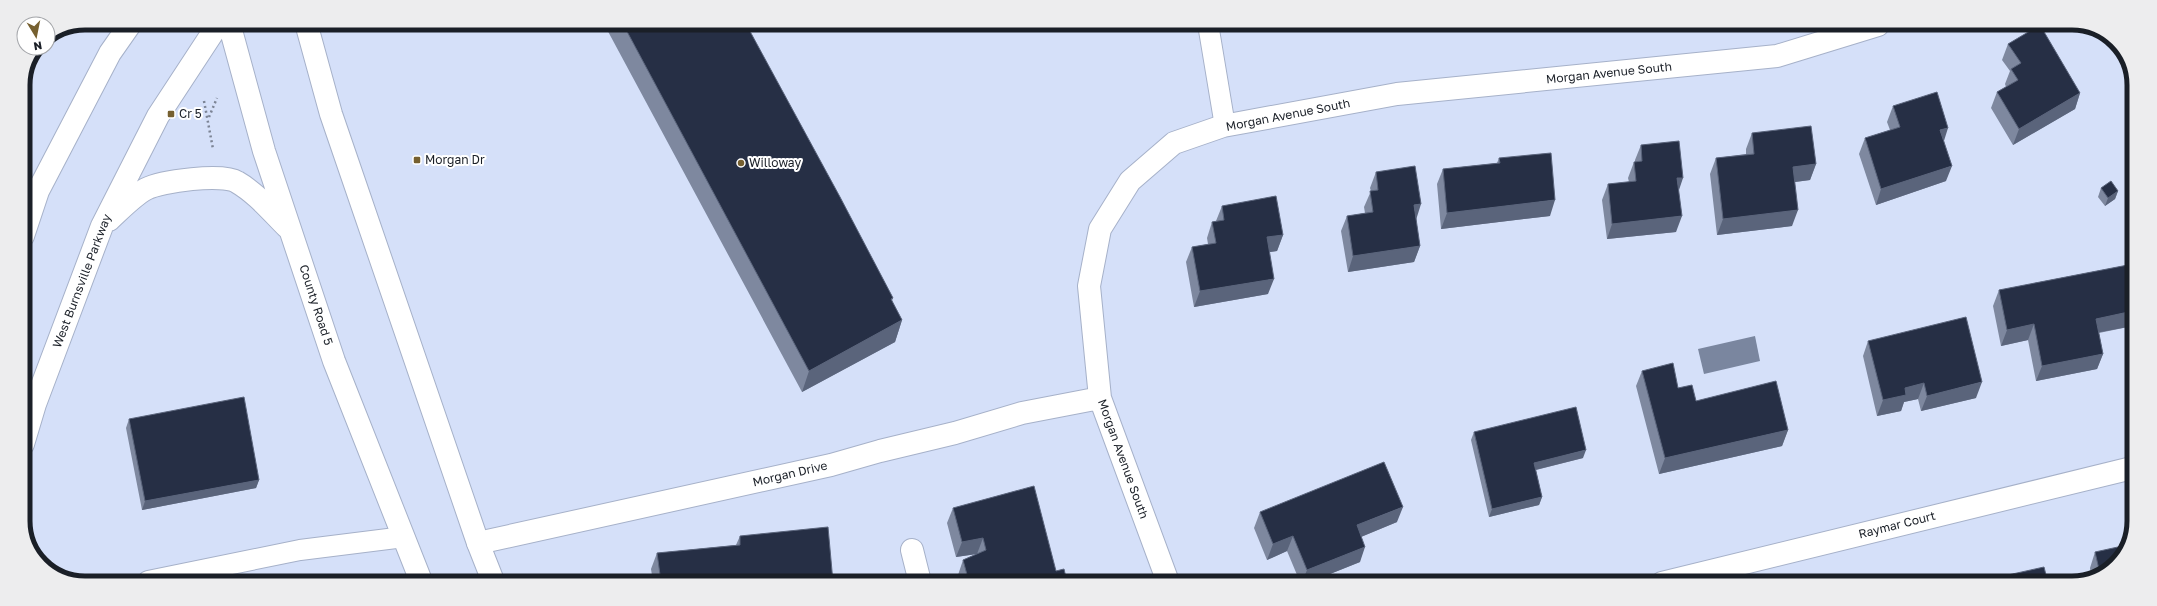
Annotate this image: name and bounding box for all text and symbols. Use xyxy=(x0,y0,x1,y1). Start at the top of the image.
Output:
north arrow xyxy=(16,16,56,56)
text: N xyxy=(33,39,43,53)
street label: Morgan Avenue South xyxy=(1545,58,1673,87)
street label: Morgan Avenue South xyxy=(1224,95,1351,134)
place label: Cr 5 xyxy=(179,106,202,121)
marker: Cr 5 xyxy=(166,109,176,119)
place label: Morgan Dr xyxy=(425,152,485,167)
marker: Morgan Dr xyxy=(412,155,422,165)
place label: Willoway xyxy=(749,155,801,170)
marker: Willoway xyxy=(736,158,746,168)
street label: West Burnsville Parkway xyxy=(49,212,114,350)
street label: County Road 5 xyxy=(296,263,337,347)
street label: Morgan Avenue South xyxy=(1095,397,1152,521)
street label: Morgan Drive xyxy=(751,458,829,489)
street label: Raymar Court xyxy=(1857,508,1937,541)

